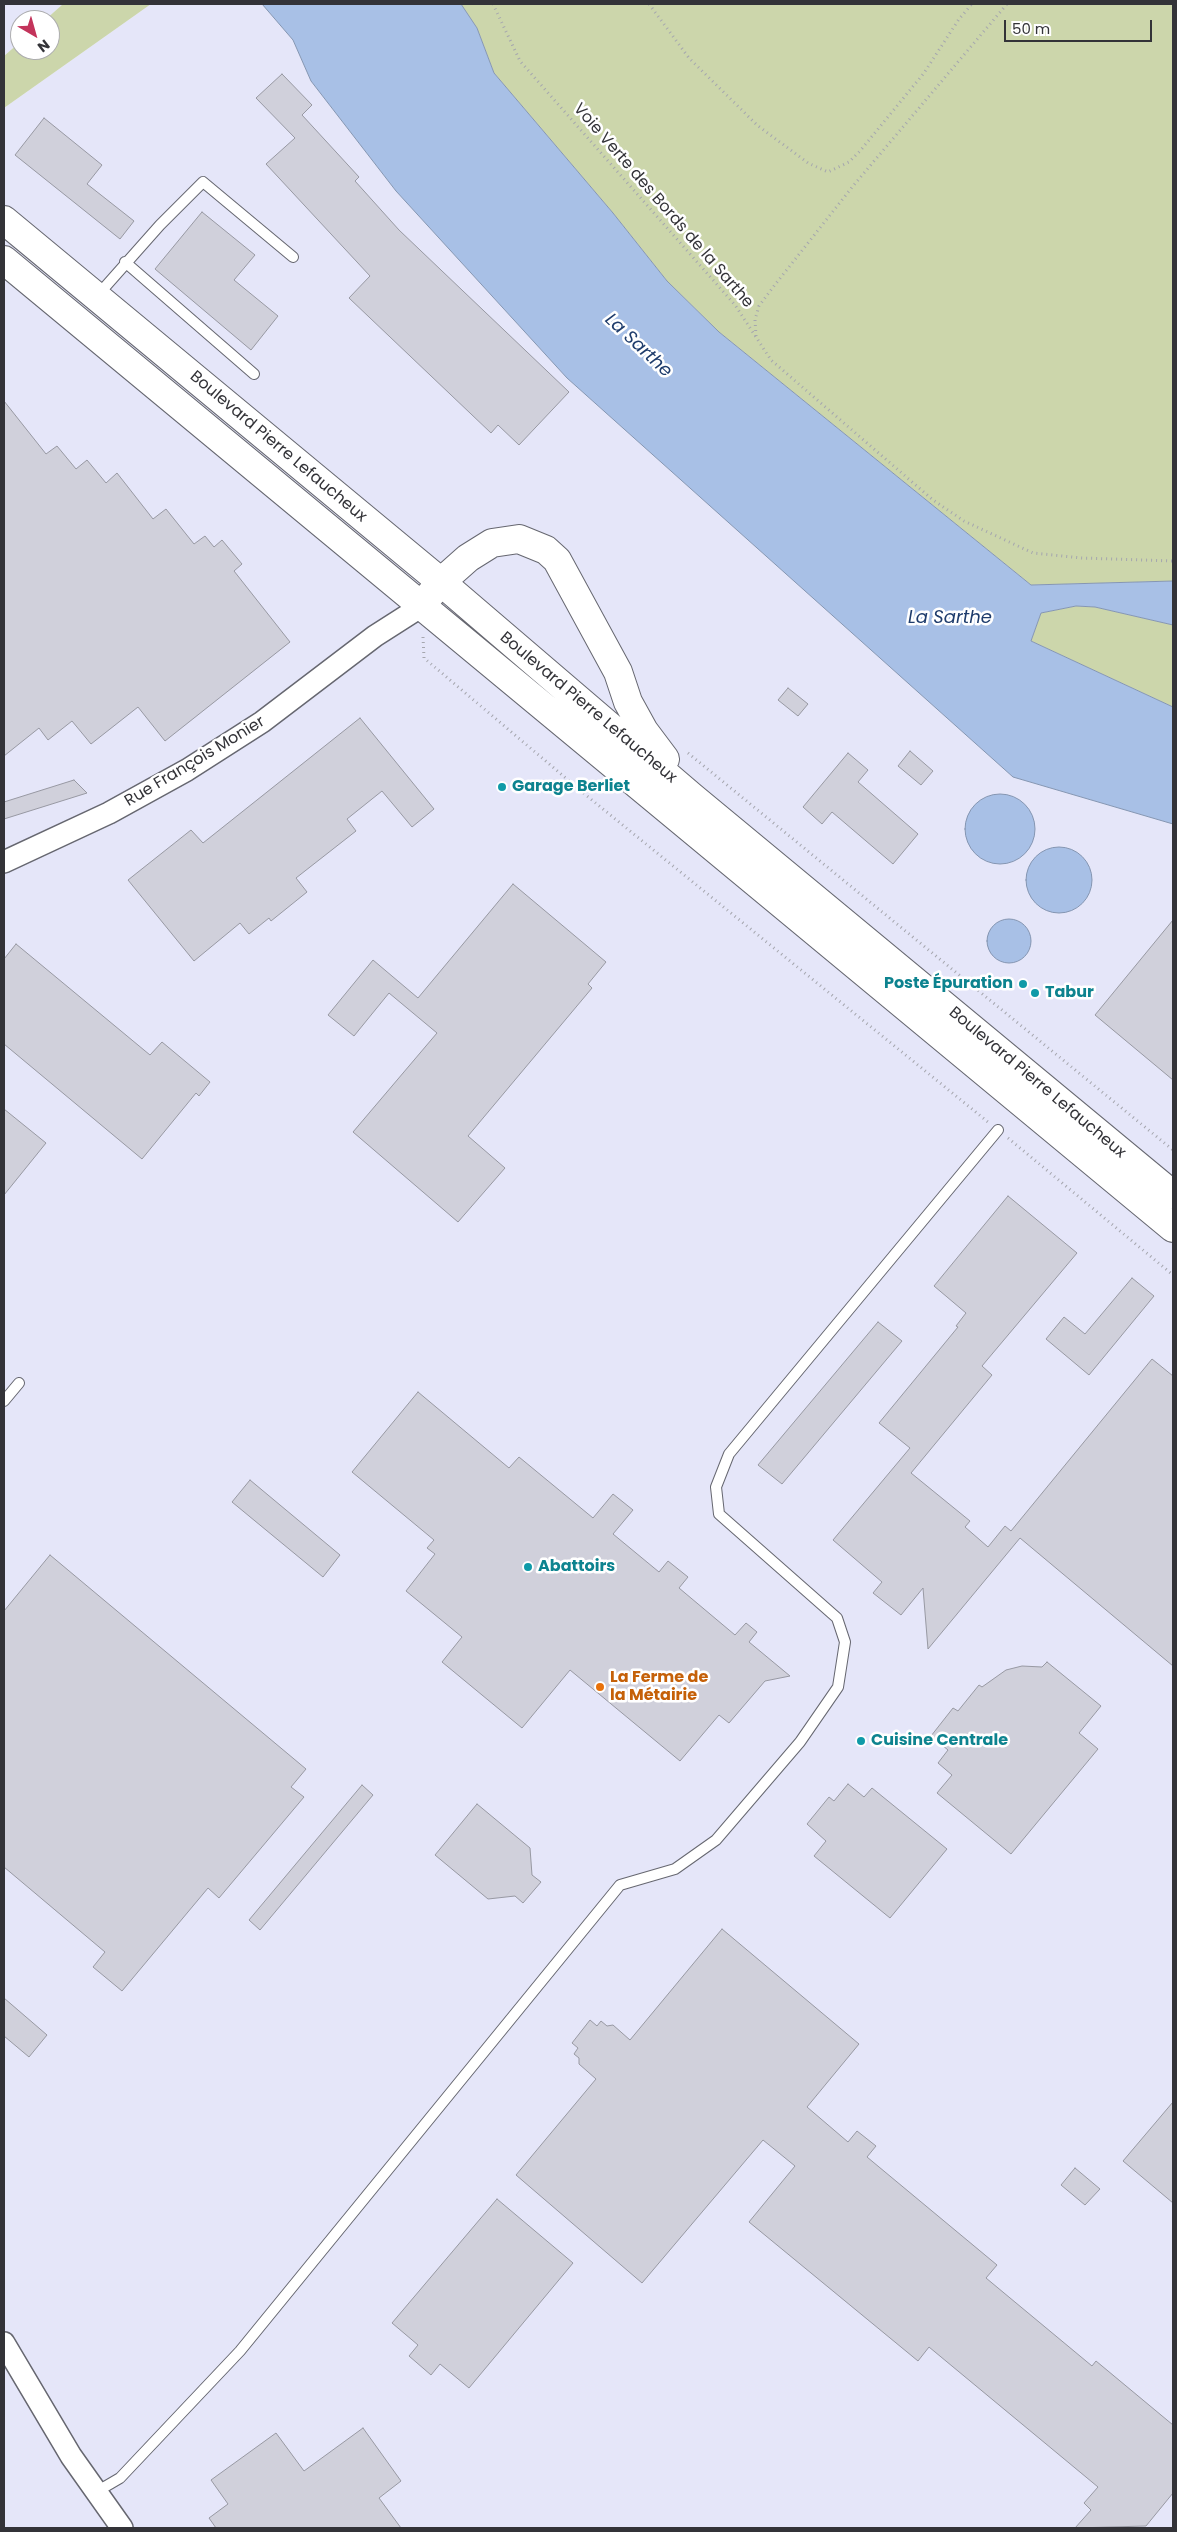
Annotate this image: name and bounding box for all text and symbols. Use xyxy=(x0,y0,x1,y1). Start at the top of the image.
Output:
north arrow xyxy=(10,10,60,60)
scale bar xyxy=(1007,10,1154,42)
text: 50 m xyxy=(1012,18,1050,39)
text: N xyxy=(33,35,54,57)
street label: Voie Verte des Bords de la Sarthe xyxy=(569,100,757,312)
water label: La Sarthe xyxy=(600,309,676,383)
street label: Boulevard Pierre Lefaucheux xyxy=(186,367,370,527)
water label: La Sarthe xyxy=(908,607,992,629)
street label: Boulevard Pierre Lefaucheux xyxy=(496,628,680,788)
street label: Rue François Monier xyxy=(122,713,268,811)
place label: Garage Berliet xyxy=(512,777,630,797)
marker: Garage Berliet xyxy=(496,781,508,793)
place label: Poste Épuration xyxy=(884,974,1013,994)
marker: Poste Épuration xyxy=(1017,978,1029,990)
place label: Tabur xyxy=(1045,983,1094,1003)
marker: Tabur xyxy=(1029,987,1041,999)
street label: Boulevard Pierre Lefaucheux xyxy=(945,1003,1129,1163)
place label: Abattoirs xyxy=(538,1557,615,1577)
marker: Abattoirs xyxy=(522,1561,534,1573)
place label: La Ferme de la Métairie xyxy=(610,1668,708,1706)
marker: La Ferme de la Métairie xyxy=(594,1681,606,1693)
place label: Cuisine Centrale xyxy=(871,1731,1008,1751)
marker: Cuisine Centrale xyxy=(855,1735,867,1747)

